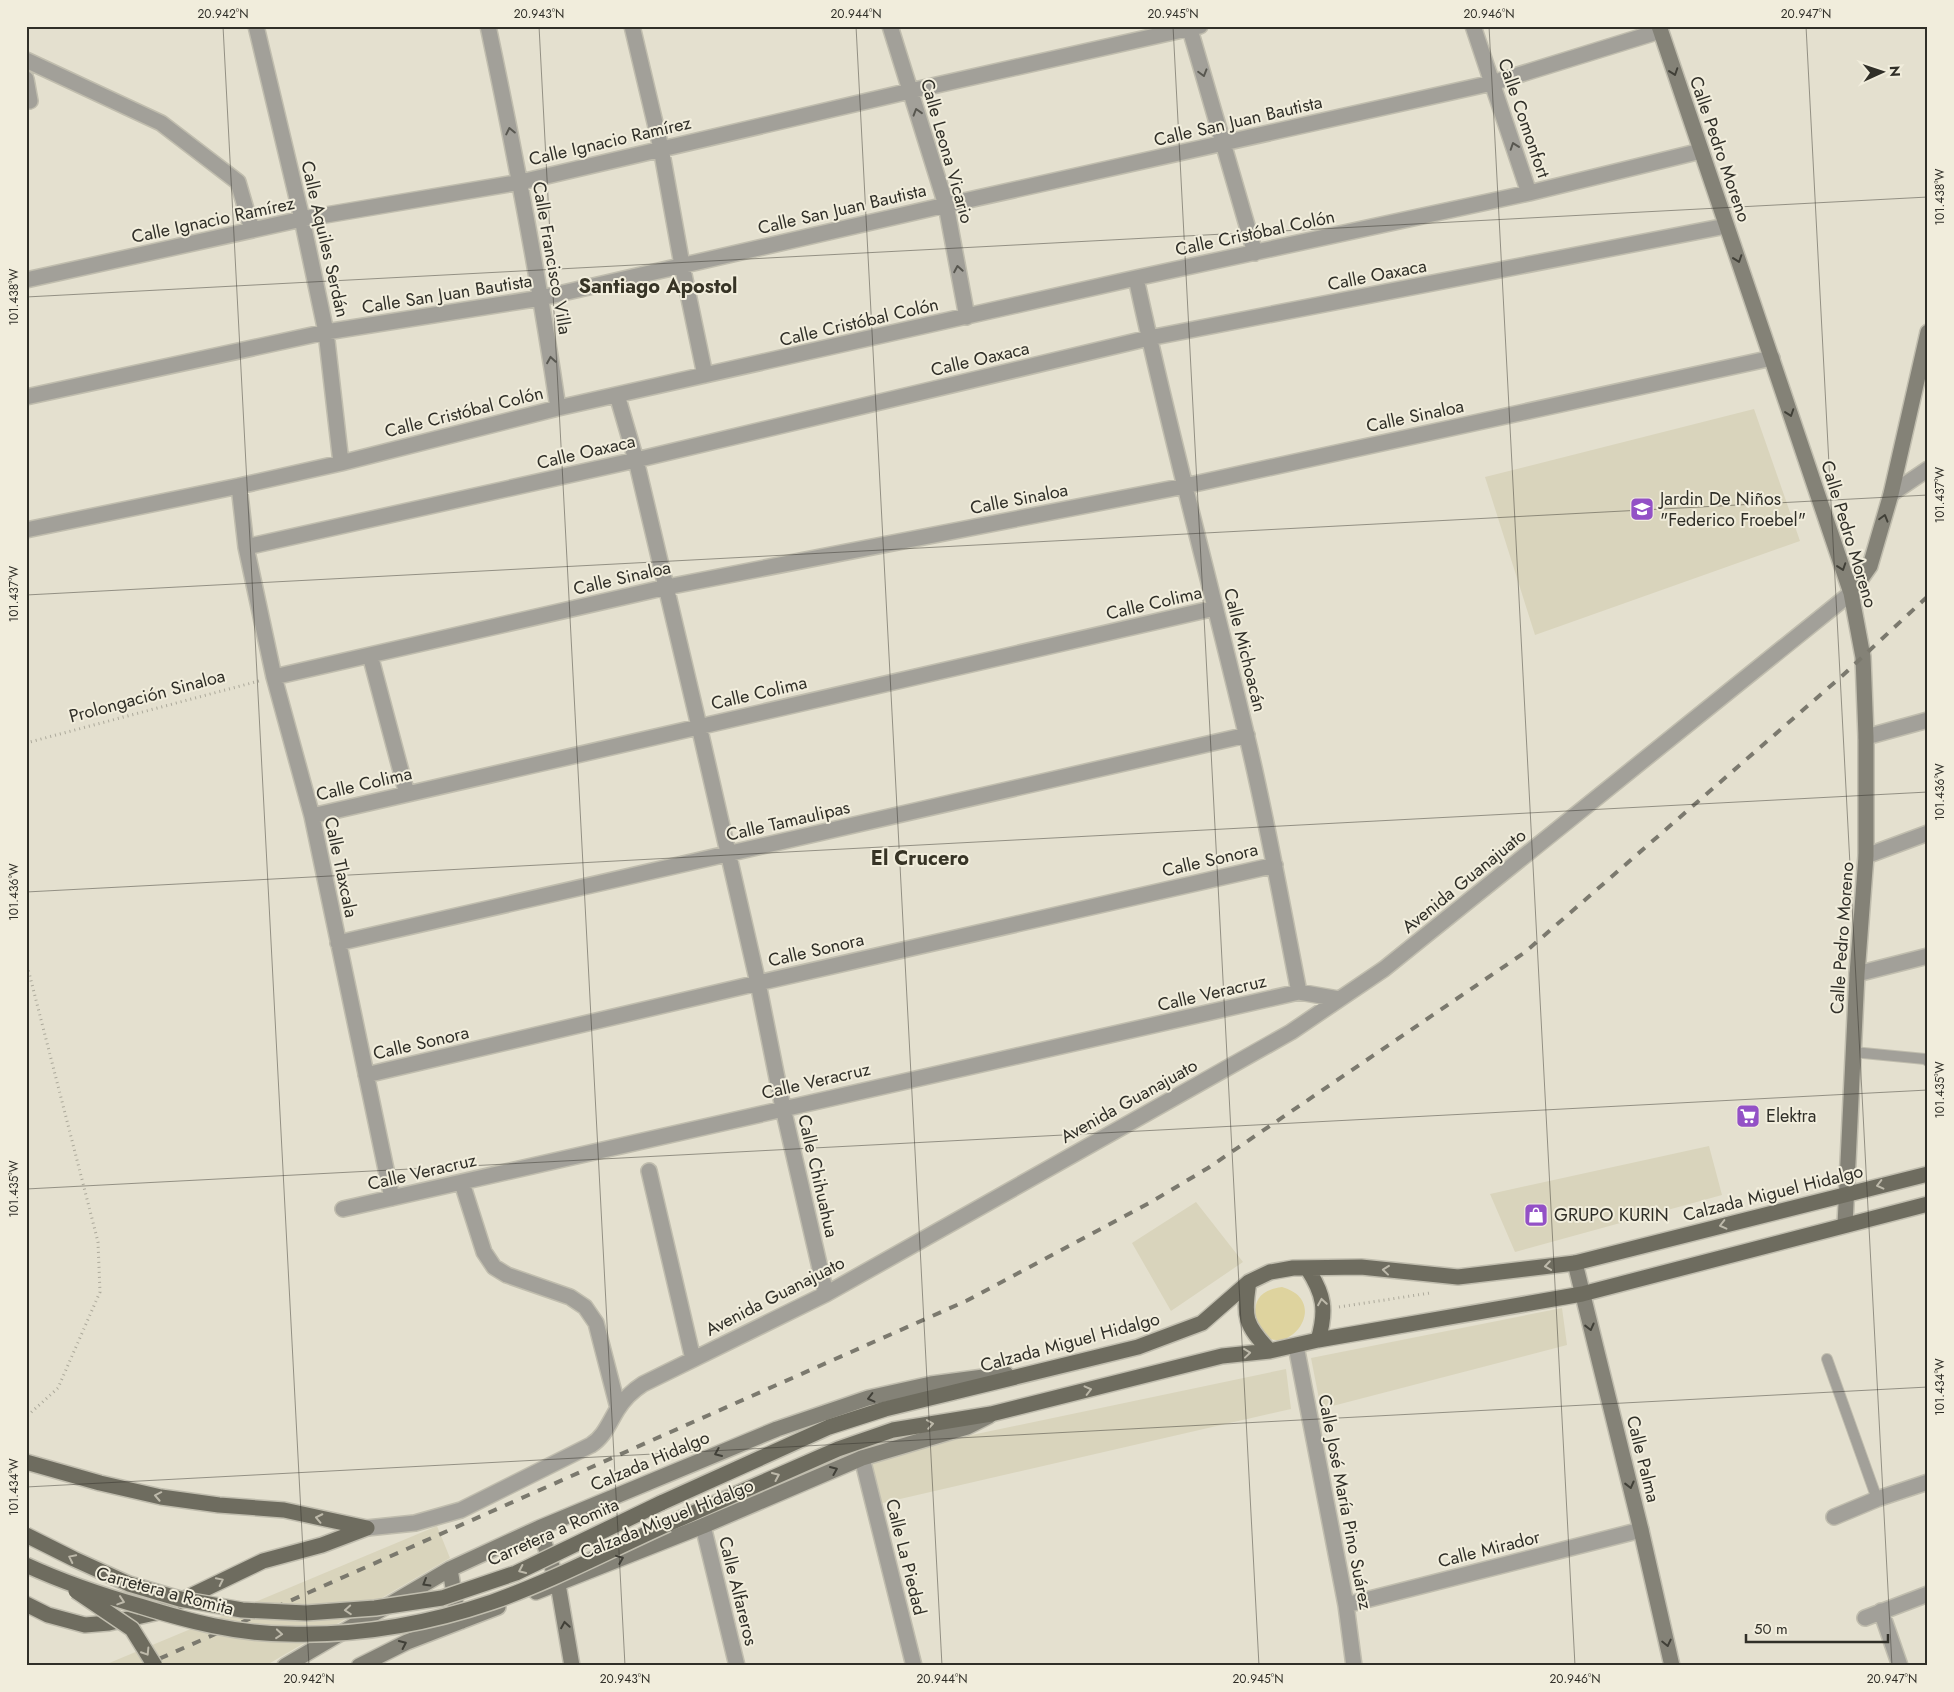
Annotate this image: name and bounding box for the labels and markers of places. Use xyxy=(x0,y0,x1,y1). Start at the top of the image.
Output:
place label: Jardin De Niños "Federico Froebel" xyxy=(1658,486,1806,533)
school or university icon: Jardin De Niños "Federico Froebel" xyxy=(1629,496,1655,522)
supermarket icon: Elektra xyxy=(1735,1103,1761,1129)
place label: Elektra xyxy=(1766,1103,1816,1129)
shop icon: GRUPO KURIN xyxy=(1523,1202,1549,1228)
place label: GRUPO KURIN xyxy=(1554,1202,1669,1228)

